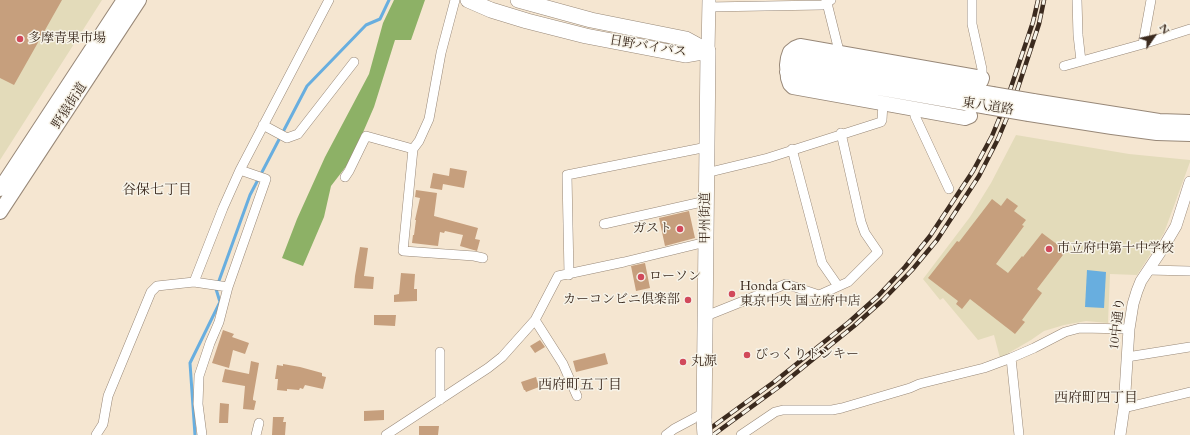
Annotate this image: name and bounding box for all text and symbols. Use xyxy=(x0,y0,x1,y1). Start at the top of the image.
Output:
north arrow xyxy=(1134,16,1174,56)
text: N xyxy=(1155,21,1173,37)
place label: 多摩青果市場 xyxy=(28,31,106,47)
street label: 日野バイパス xyxy=(608,33,688,61)
marker: 多摩青果市場 xyxy=(15,34,25,44)
street label: 野猿街道 xyxy=(49,80,91,132)
street label: 東八道路 xyxy=(961,95,1015,119)
district label: 谷保七丁目 xyxy=(122,183,192,199)
street label: 甲州街道 xyxy=(698,192,714,244)
place label: ガスト xyxy=(633,221,672,237)
marker: ガスト xyxy=(675,224,685,234)
place label: 市立府中第十中学校 xyxy=(1057,241,1174,257)
marker: 市立府中第十中学校 xyxy=(1044,244,1054,254)
place label: ローソン xyxy=(649,269,701,285)
marker: ローソン xyxy=(636,272,646,282)
place label: Honda Cars 東京中央 国立府中店 xyxy=(740,279,860,310)
marker: Honda Cars 東京中央 国立府中店 xyxy=(727,289,737,299)
place label: カーコンビニ倶楽部 xyxy=(563,292,680,308)
marker: カーコンビニ倶楽部 xyxy=(683,295,693,305)
street label: 10中通り xyxy=(1107,297,1129,351)
place label: びっくりドンキー xyxy=(755,347,859,363)
marker: びっくりドンキー xyxy=(742,350,752,360)
place label: 丸源 xyxy=(691,354,717,370)
marker: 丸源 xyxy=(678,357,688,367)
district label: 西府町五丁目 xyxy=(538,378,622,394)
district label: 西府町四丁目 xyxy=(1054,391,1138,407)

